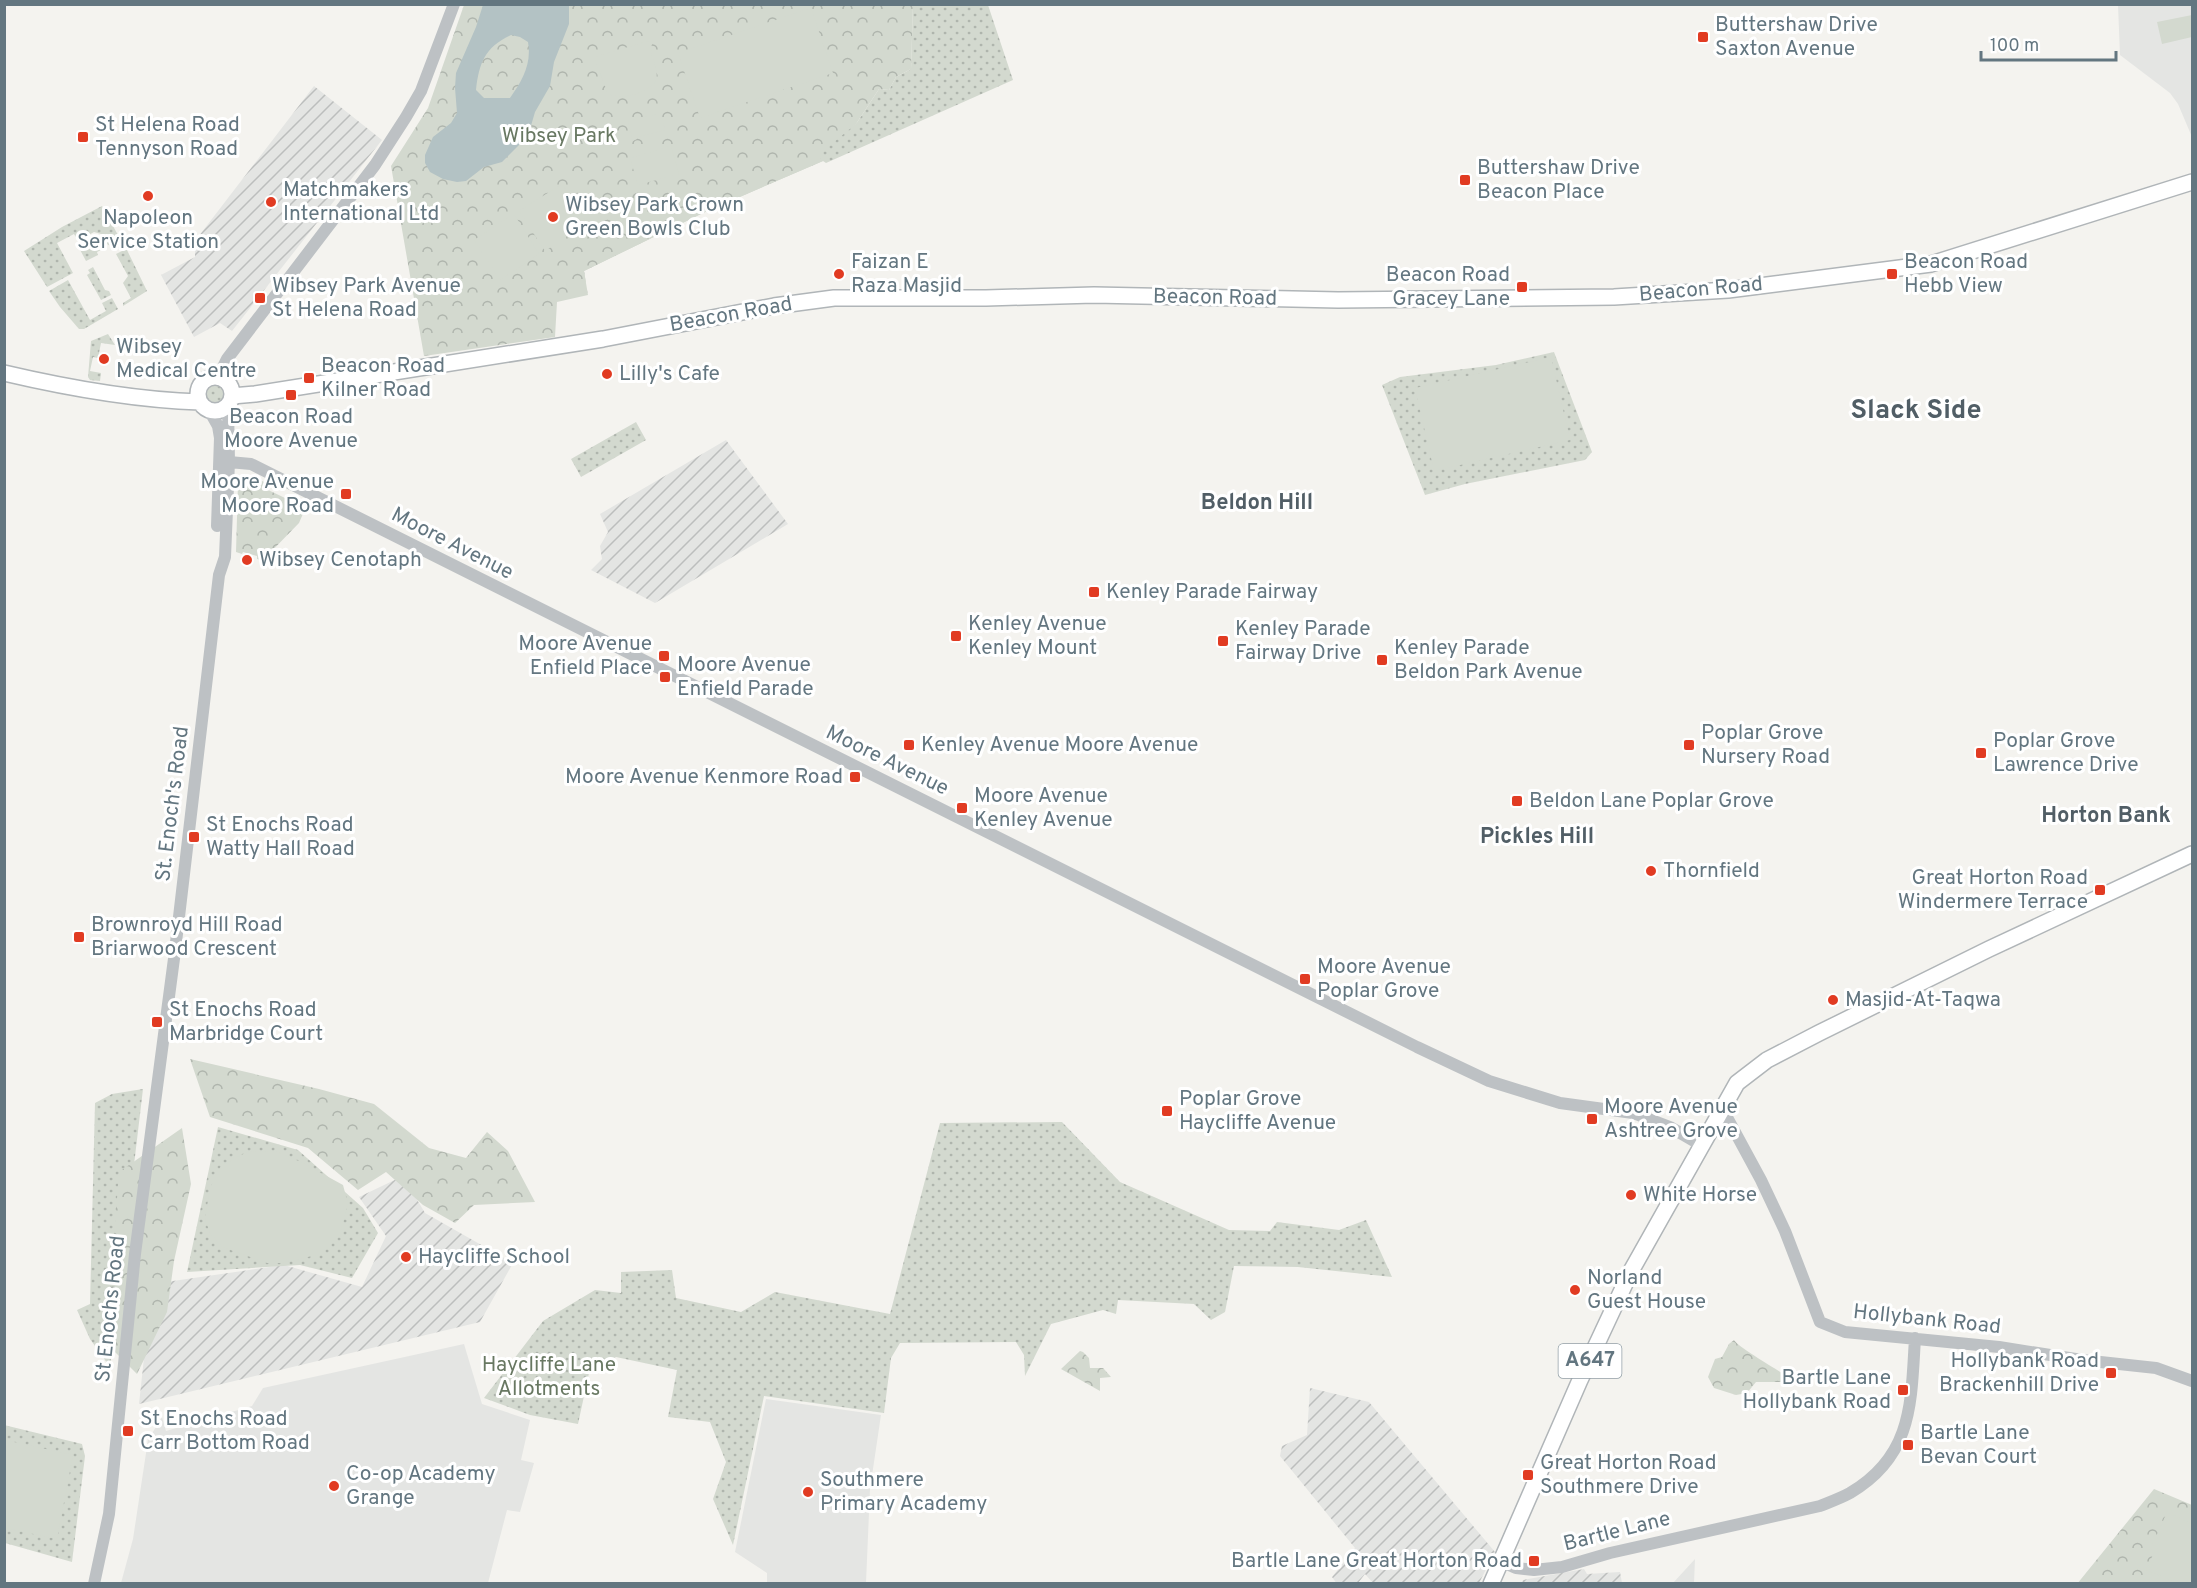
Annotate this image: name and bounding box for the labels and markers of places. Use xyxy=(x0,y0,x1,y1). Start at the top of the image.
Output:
place label: Buttershaw Drive Saxton Avenue xyxy=(1715,12,1878,63)
marker: Buttershaw Drive Saxton Avenue xyxy=(1696,30,1710,44)
place label: St Helena Road Tennyson Road xyxy=(95,112,240,163)
marker: St Helena Road Tennyson Road xyxy=(76,130,90,144)
place label: Buttershaw Drive Beacon Place xyxy=(1477,155,1640,206)
marker: Buttershaw Drive Beacon Place xyxy=(1458,173,1472,187)
place label: Matchmakers International Ltd xyxy=(283,177,439,228)
marker: Napoleon Service Station xyxy=(141,189,155,203)
place label: Wibsey Park Crown Green Bowls Club xyxy=(565,192,744,243)
marker: Matchmakers International Ltd xyxy=(264,195,278,209)
place label: Napoleon Service Station xyxy=(77,205,219,256)
marker: Wibsey Park Crown Green Bowls Club xyxy=(546,210,560,224)
place label: Faizan E Raza Masjid xyxy=(851,249,962,300)
place label: Beacon Road Hebb View xyxy=(1904,249,2028,300)
place label: Beacon Road Gracey Lane xyxy=(1386,262,1510,313)
marker: Faizan E Raza Masjid xyxy=(832,267,846,281)
marker: Beacon Road Hebb View xyxy=(1885,267,1899,281)
place label: Wibsey Park Avenue St Helena Road xyxy=(272,273,461,324)
marker: Beacon Road Gracey Lane xyxy=(1515,280,1529,294)
marker: Wibsey Park Avenue St Helena Road xyxy=(253,291,267,305)
place label: Wibsey Medical Centre xyxy=(116,334,256,385)
marker: Wibsey Medical Centre xyxy=(97,352,111,366)
place label: Beacon Road Kilner Road xyxy=(321,353,445,404)
place label: Lilly's Cafe xyxy=(619,361,720,388)
marker: Lilly's Cafe xyxy=(600,367,614,381)
marker: Beacon Road Kilner Road xyxy=(302,371,316,385)
marker: Beacon Road Moore Avenue xyxy=(284,388,298,402)
place label: Beacon Road Moore Avenue xyxy=(224,404,358,455)
place label: Moore Avenue Moore Road xyxy=(200,469,334,520)
marker: Moore Avenue Moore Road xyxy=(339,487,353,501)
place label: Wibsey Cenotaph xyxy=(259,547,422,574)
marker: Wibsey Cenotaph xyxy=(240,553,254,567)
place label: Kenley Parade Fairway xyxy=(1106,579,1318,606)
marker: Kenley Parade Fairway xyxy=(1087,585,1101,599)
place label: Kenley Avenue Kenley Mount xyxy=(968,611,1106,662)
place label: Kenley Parade Fairway Drive xyxy=(1235,616,1370,667)
marker: Kenley Avenue Kenley Mount xyxy=(949,629,963,643)
place label: Moore Avenue Enfield Place xyxy=(518,631,652,682)
marker: Kenley Parade Fairway Drive xyxy=(1216,634,1230,648)
place label: Kenley Parade Beldon Park Avenue xyxy=(1394,635,1583,686)
marker: Moore Avenue Enfield Place xyxy=(657,649,671,663)
place label: Moore Avenue Enfield Parade xyxy=(677,652,814,703)
marker: Kenley Parade Beldon Park Avenue xyxy=(1375,653,1389,667)
marker: Moore Avenue Enfield Parade xyxy=(658,670,672,684)
place label: Poplar Grove Nursery Road xyxy=(1701,720,1830,771)
place label: Poplar Grove Lawrence Drive xyxy=(1993,728,2139,779)
place label: Kenley Avenue Moore Avenue xyxy=(921,732,1198,759)
marker: Kenley Avenue Moore Avenue xyxy=(902,738,916,752)
marker: Poplar Grove Nursery Road xyxy=(1682,738,1696,752)
marker: Poplar Grove Lawrence Drive xyxy=(1974,746,1988,760)
place label: Moore Avenue Kenmore Road xyxy=(565,764,843,791)
marker: Moore Avenue Kenmore Road xyxy=(848,770,862,784)
place label: Moore Avenue Kenley Avenue xyxy=(974,783,1112,834)
place label: Beldon Lane Poplar Grove xyxy=(1529,788,1774,815)
marker: Beldon Lane Poplar Grove xyxy=(1510,794,1524,808)
marker: Moore Avenue Kenley Avenue xyxy=(955,801,969,815)
place label: St Enochs Road Watty Hall Road xyxy=(206,812,355,863)
marker: St Enochs Road Watty Hall Road xyxy=(187,830,201,844)
place label: Thornfield xyxy=(1663,858,1760,885)
marker: Thornfield xyxy=(1644,864,1658,878)
place label: Great Horton Road Windermere Terrace xyxy=(1898,865,2088,916)
marker: Great Horton Road Windermere Terrace xyxy=(2093,883,2107,897)
place label: Brownroyd Hill Road Briarwood Crescent xyxy=(91,912,283,963)
marker: Brownroyd Hill Road Briarwood Crescent xyxy=(72,930,86,944)
place label: Moore Avenue Poplar Grove xyxy=(1317,954,1451,1005)
marker: Moore Avenue Poplar Grove xyxy=(1298,972,1312,986)
place label: Masjid-At-Taqwa xyxy=(1845,987,2001,1014)
marker: Masjid-At-Taqwa xyxy=(1826,993,1840,1007)
place label: St Enochs Road Marbridge Court xyxy=(169,997,323,1048)
marker: St Enochs Road Marbridge Court xyxy=(150,1015,164,1029)
place label: Poplar Grove Haycliffe Avenue xyxy=(1179,1086,1336,1137)
place label: Moore Avenue Ashtree Grove xyxy=(1604,1094,1738,1145)
marker: Poplar Grove Haycliffe Avenue xyxy=(1160,1104,1174,1118)
marker: Moore Avenue Ashtree Grove xyxy=(1585,1112,1599,1126)
place label: White Horse xyxy=(1643,1182,1757,1209)
marker: White Horse xyxy=(1624,1188,1638,1202)
place label: Haycliffe School xyxy=(418,1244,570,1271)
marker: Haycliffe School xyxy=(399,1250,413,1264)
place label: Norland Guest House xyxy=(1587,1265,1706,1316)
marker: Norland Guest House xyxy=(1568,1283,1582,1297)
place label: Hollybank Road Brackenhill Drive xyxy=(1939,1348,2099,1399)
place label: Bartle Lane Hollybank Road xyxy=(1742,1365,1891,1416)
marker: Hollybank Road Brackenhill Drive xyxy=(2104,1366,2118,1380)
marker: Bartle Lane Hollybank Road xyxy=(1896,1383,1910,1397)
place label: St Enochs Road Carr Bottom Road xyxy=(140,1406,310,1457)
place label: Bartle Lane Bevan Court xyxy=(1920,1420,2037,1471)
marker: St Enochs Road Carr Bottom Road xyxy=(121,1424,135,1438)
marker: Bartle Lane Bevan Court xyxy=(1901,1438,1915,1452)
place label: Great Horton Road Southmere Drive xyxy=(1540,1450,1716,1501)
place label: Co-op Academy Grange xyxy=(346,1461,496,1512)
place label: Southmere Primary Academy xyxy=(820,1467,987,1518)
marker: Great Horton Road Southmere Drive xyxy=(1521,1468,1535,1482)
marker: Co-op Academy Grange xyxy=(327,1479,341,1493)
marker: Southmere Primary Academy xyxy=(801,1485,815,1499)
place label: Bartle Lane Great Horton Road xyxy=(1231,1548,1522,1575)
marker: Bartle Lane Great Horton Road xyxy=(1527,1554,1541,1568)

